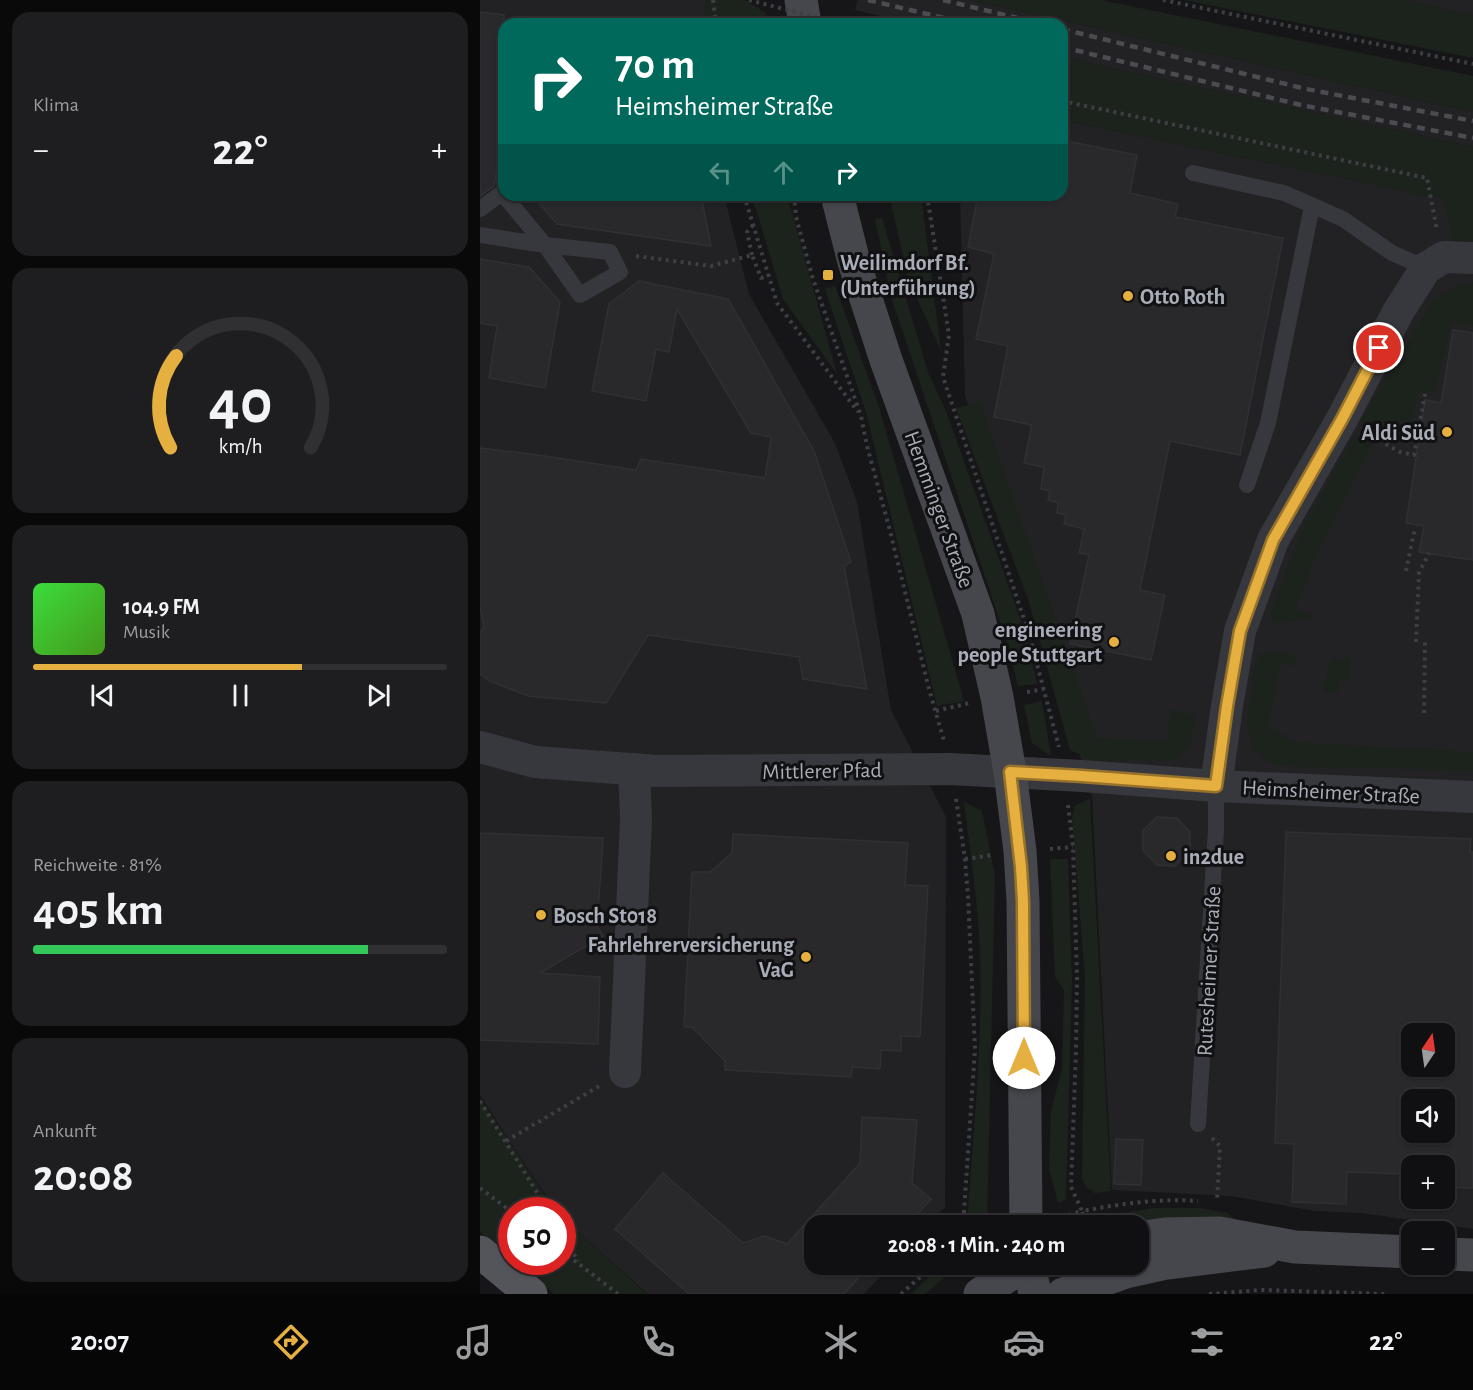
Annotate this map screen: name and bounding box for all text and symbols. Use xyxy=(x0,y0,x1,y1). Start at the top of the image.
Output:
icon: right xyxy=(516,42,594,120)
text: 70 m xyxy=(615,44,695,86)
text: Heimsheimer Straße xyxy=(615,93,833,120)
text: Klima xyxy=(33,95,79,115)
text: 22° xyxy=(212,128,268,173)
text: − xyxy=(33,134,49,167)
text: + xyxy=(431,134,447,167)
icon: left xyxy=(704,156,737,189)
icon: ahead xyxy=(767,156,800,189)
icon: right xyxy=(830,156,863,189)
place label: Weilimdorf Bf. (Unterführung) xyxy=(840,252,976,299)
marker: Weilimdorf Bf. (Unterführung) xyxy=(821,268,835,282)
place label: Otto Roth xyxy=(1140,286,1225,308)
marker: Otto Roth xyxy=(1121,289,1135,303)
pin xyxy=(1353,322,1404,373)
icon: arrive xyxy=(1362,331,1395,364)
text: 40 xyxy=(208,372,272,434)
place label: Aldi Süd xyxy=(1361,422,1435,444)
marker: Aldi Süd xyxy=(1440,425,1454,439)
street label: Hemminger Straße xyxy=(901,428,978,591)
text: km/h xyxy=(218,436,262,457)
text: 104.9 FM xyxy=(123,596,200,618)
place label: engineering people Stuttgart xyxy=(958,619,1103,666)
text: Musik xyxy=(123,622,170,642)
marker: engineering people Stuttgart xyxy=(1107,635,1121,649)
icon: previous xyxy=(86,679,119,712)
icon: pause xyxy=(224,679,257,712)
icon: next xyxy=(362,679,395,712)
street label: Mittlerer Pfad xyxy=(762,759,882,783)
street label: Heimsheimer Straße xyxy=(1242,776,1420,808)
place label: in2due xyxy=(1183,846,1244,868)
marker: in2due xyxy=(1164,849,1178,863)
text: Reichweite · 81% xyxy=(33,855,162,875)
street label: Rutesheimer Straße xyxy=(1194,886,1224,1057)
text: 405 km xyxy=(33,888,164,933)
place label: Bosch St018 xyxy=(553,905,657,927)
marker: Bosch St018 xyxy=(534,908,548,922)
place label: Fahrlehrerversicherung VaG xyxy=(587,934,795,981)
marker: Fahrlehrerversicherung VaG xyxy=(799,950,813,964)
north arrow xyxy=(1401,1023,1455,1077)
map controls xyxy=(1401,1023,1455,1275)
position arrow xyxy=(992,1026,1056,1090)
button: sound xyxy=(1401,1089,1455,1143)
text: Ankunft xyxy=(33,1121,97,1141)
text: 20:08 xyxy=(33,1154,134,1199)
button: + xyxy=(1401,1155,1455,1209)
speed limit sign: 50 xyxy=(498,1197,576,1275)
button: − xyxy=(1401,1221,1455,1275)
text: 20:08 · 1 Min. · 240 m xyxy=(888,1234,1065,1256)
icon: directions xyxy=(270,1321,312,1363)
icon: music xyxy=(453,1321,495,1363)
icon: phone xyxy=(637,1321,679,1363)
icon: climate xyxy=(820,1321,862,1363)
icon: car xyxy=(1003,1321,1045,1363)
icon: filters xyxy=(1186,1321,1228,1363)
text: 20:07 xyxy=(71,1328,129,1355)
text: 22° xyxy=(1369,1328,1402,1355)

